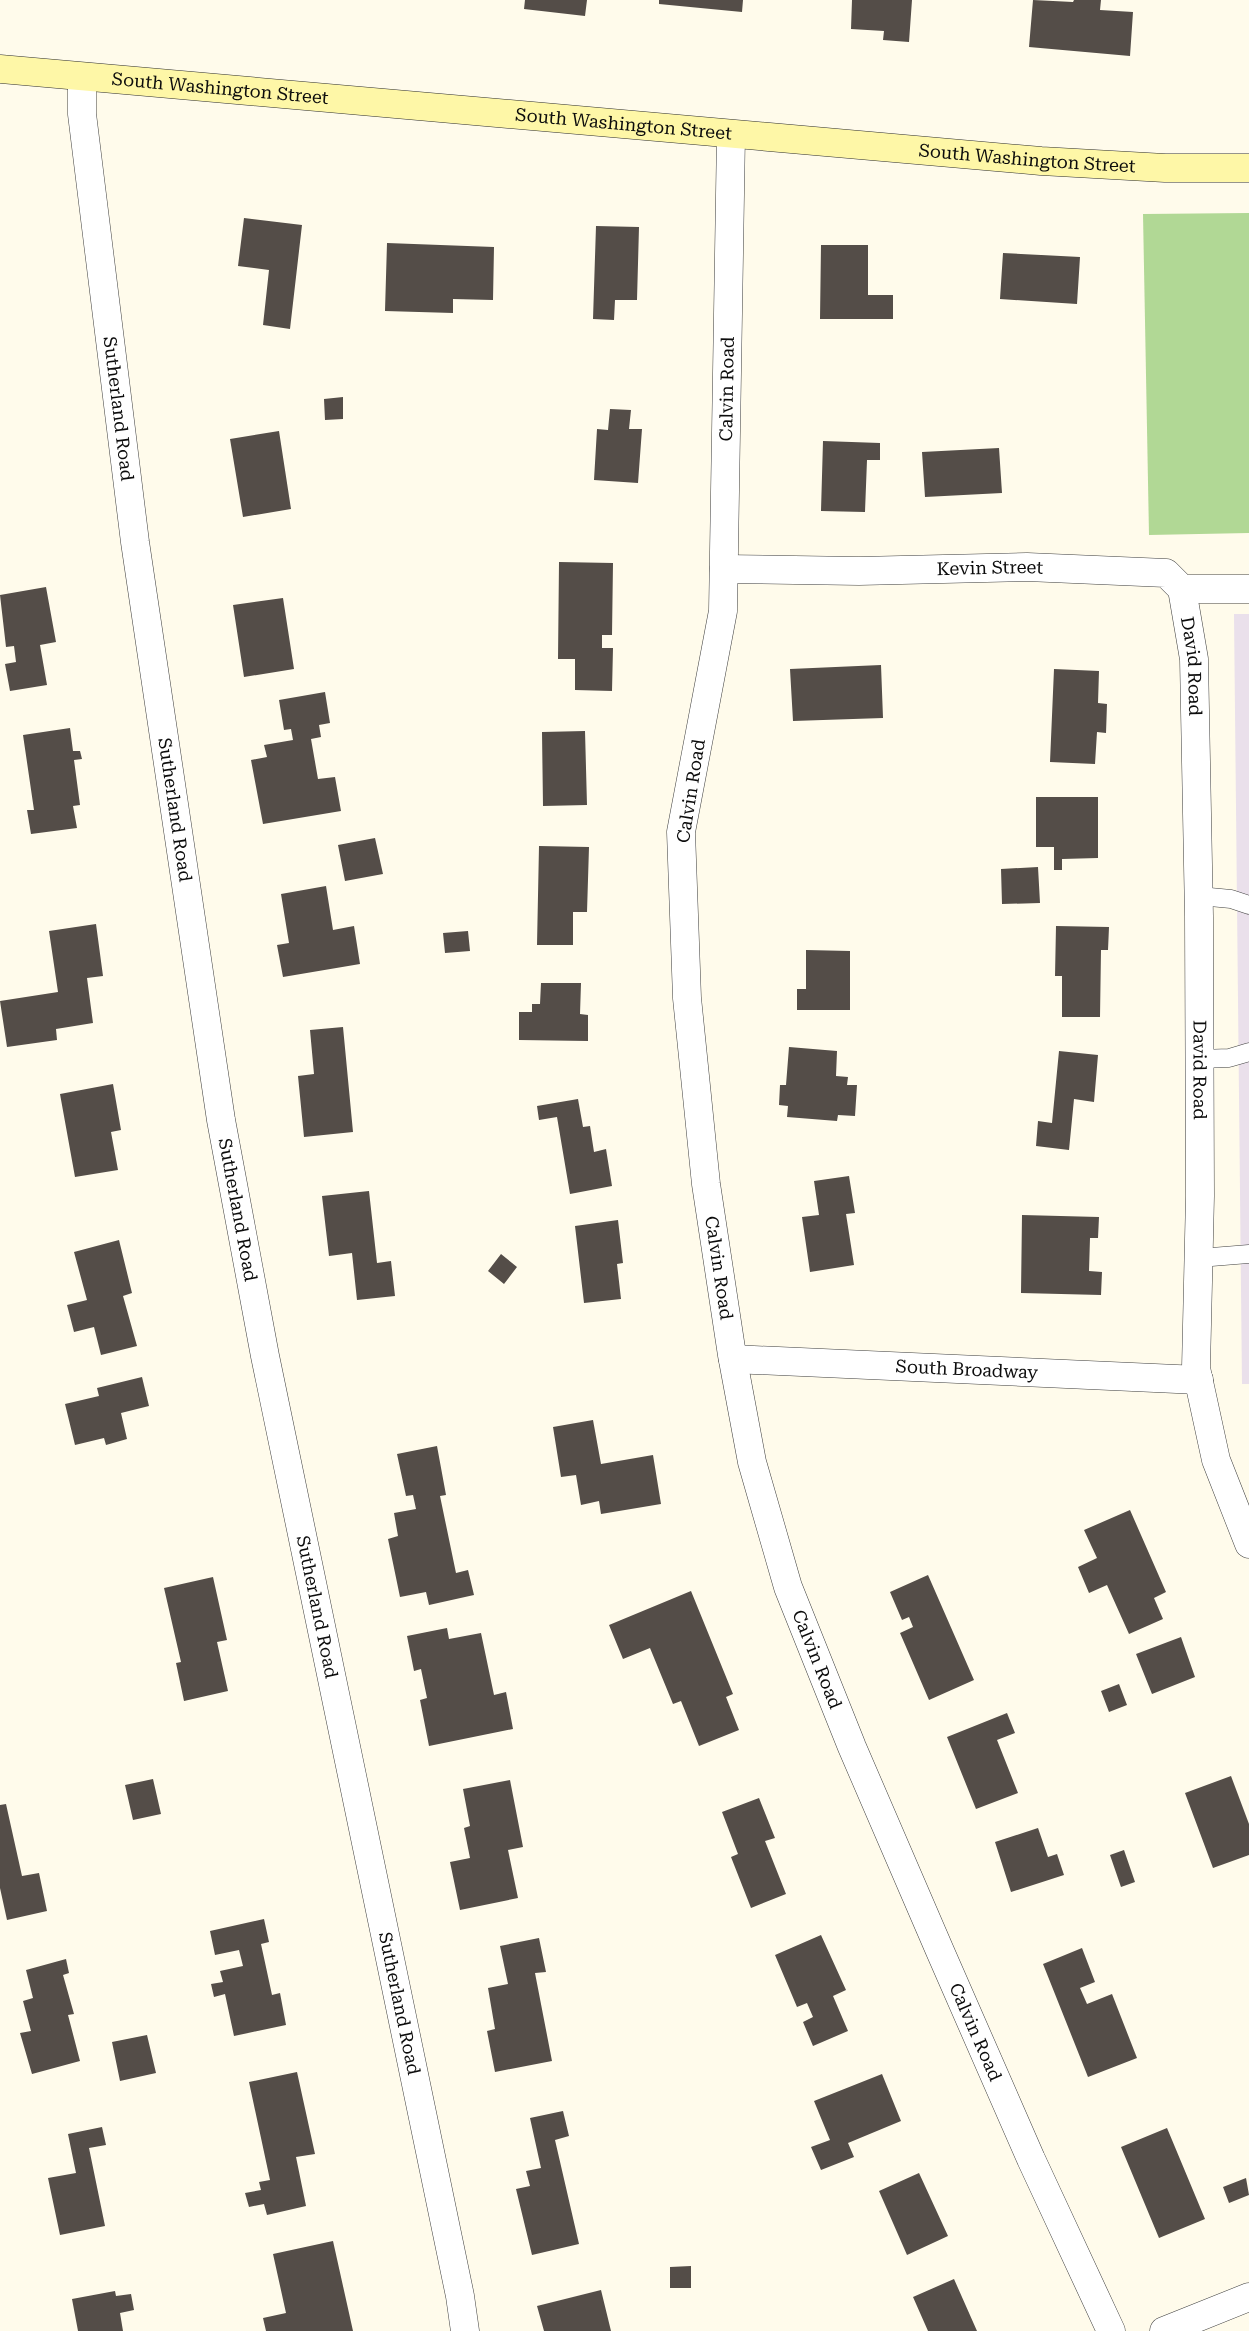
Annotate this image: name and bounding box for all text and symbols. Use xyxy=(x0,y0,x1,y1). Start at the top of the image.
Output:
street label: South Washington Street xyxy=(111,68,330,108)
street label: South Washington Street xyxy=(514,104,733,144)
street label: South Washington Street xyxy=(918,139,1136,176)
street label: Sutherland Road xyxy=(100,335,138,483)
street label: Calvin Road xyxy=(715,336,738,442)
street label: Kevin Street xyxy=(936,556,1044,579)
street label: David Road xyxy=(1177,615,1206,717)
street label: Sutherland Road xyxy=(154,736,196,884)
street label: Calvin Road xyxy=(672,737,709,844)
street label: David Road xyxy=(1189,1020,1211,1120)
street label: Sutherland Road xyxy=(215,1136,262,1284)
street label: Calvin Road xyxy=(701,1214,738,1322)
street label: South Broadway xyxy=(895,1355,1039,1383)
street label: Sutherland Road xyxy=(292,1534,343,1681)
street label: Calvin Road xyxy=(788,1607,847,1712)
street label: Sutherland Road xyxy=(375,1930,425,2077)
street label: Calvin Road xyxy=(945,1980,1007,2085)

